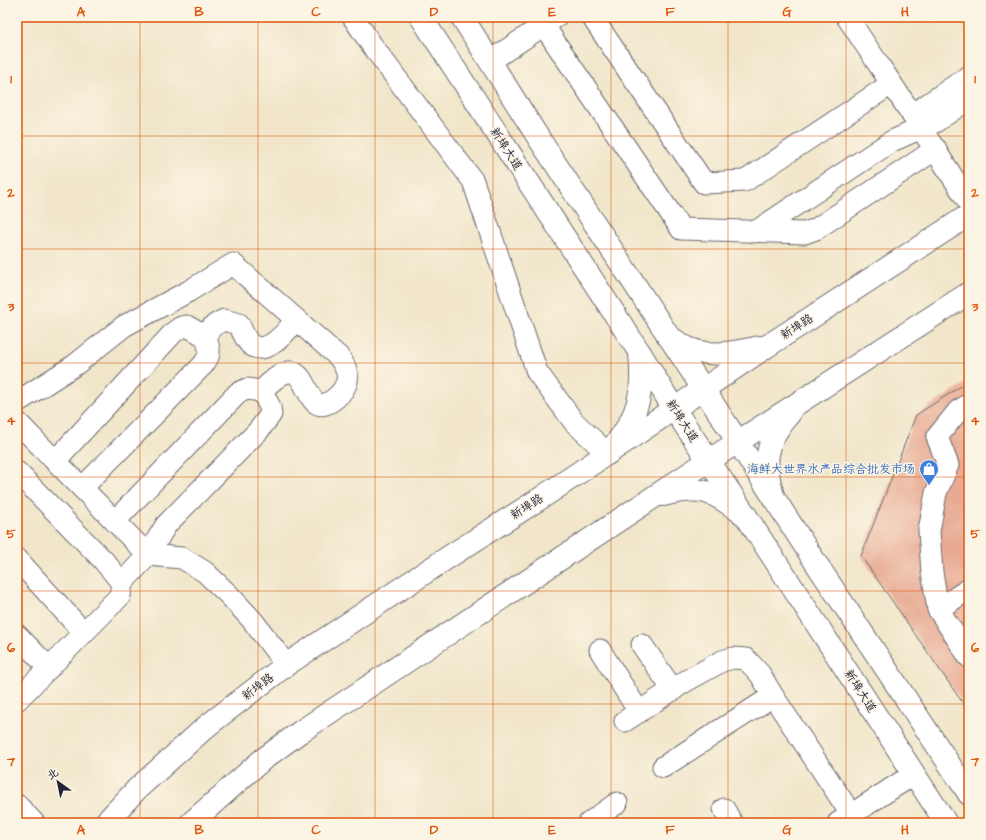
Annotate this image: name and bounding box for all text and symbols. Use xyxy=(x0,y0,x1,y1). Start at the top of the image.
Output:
text: A xyxy=(77,3,86,21)
text: B xyxy=(194,3,204,21)
text: C xyxy=(311,3,321,21)
text: D xyxy=(430,3,439,21)
text: E xyxy=(548,3,556,21)
text: F xyxy=(665,3,675,21)
text: G xyxy=(782,3,792,21)
text: H xyxy=(901,3,909,21)
text: 1 xyxy=(10,70,12,88)
text: 1 xyxy=(974,70,976,88)
street label: 新埠大道 xyxy=(486,124,526,174)
text: 2 xyxy=(6,184,15,202)
text: 2 xyxy=(970,184,979,202)
text: 3 xyxy=(7,298,15,316)
text: 3 xyxy=(971,298,979,316)
street label: 新埠路 xyxy=(777,310,817,344)
street label: 新埠大道 xyxy=(662,396,702,446)
text: 4 xyxy=(7,412,16,430)
text: 4 xyxy=(971,412,980,430)
shop icon: 海鲜大世界水产品综合批发市场 xyxy=(918,458,940,486)
place label: 海鲜大世界水产品综合批发市场 xyxy=(747,461,915,478)
street label: 新埠路 xyxy=(507,490,547,524)
text: 5 xyxy=(6,525,16,543)
text: 5 xyxy=(970,525,980,543)
text: 6 xyxy=(7,639,16,657)
text: 6 xyxy=(971,639,980,657)
street label: 新埠大道 xyxy=(840,666,880,716)
street label: 新埠路 xyxy=(239,669,277,705)
text: 7 xyxy=(6,753,16,771)
text: 7 xyxy=(970,753,980,771)
north arrow xyxy=(38,762,78,802)
text: 北 xyxy=(44,765,62,783)
text: A xyxy=(77,821,86,839)
text: B xyxy=(194,821,204,839)
text: C xyxy=(311,821,321,839)
text: D xyxy=(430,821,439,839)
text: E xyxy=(548,821,556,839)
text: F xyxy=(665,821,675,839)
text: G xyxy=(782,821,792,839)
text: H xyxy=(901,821,909,839)

